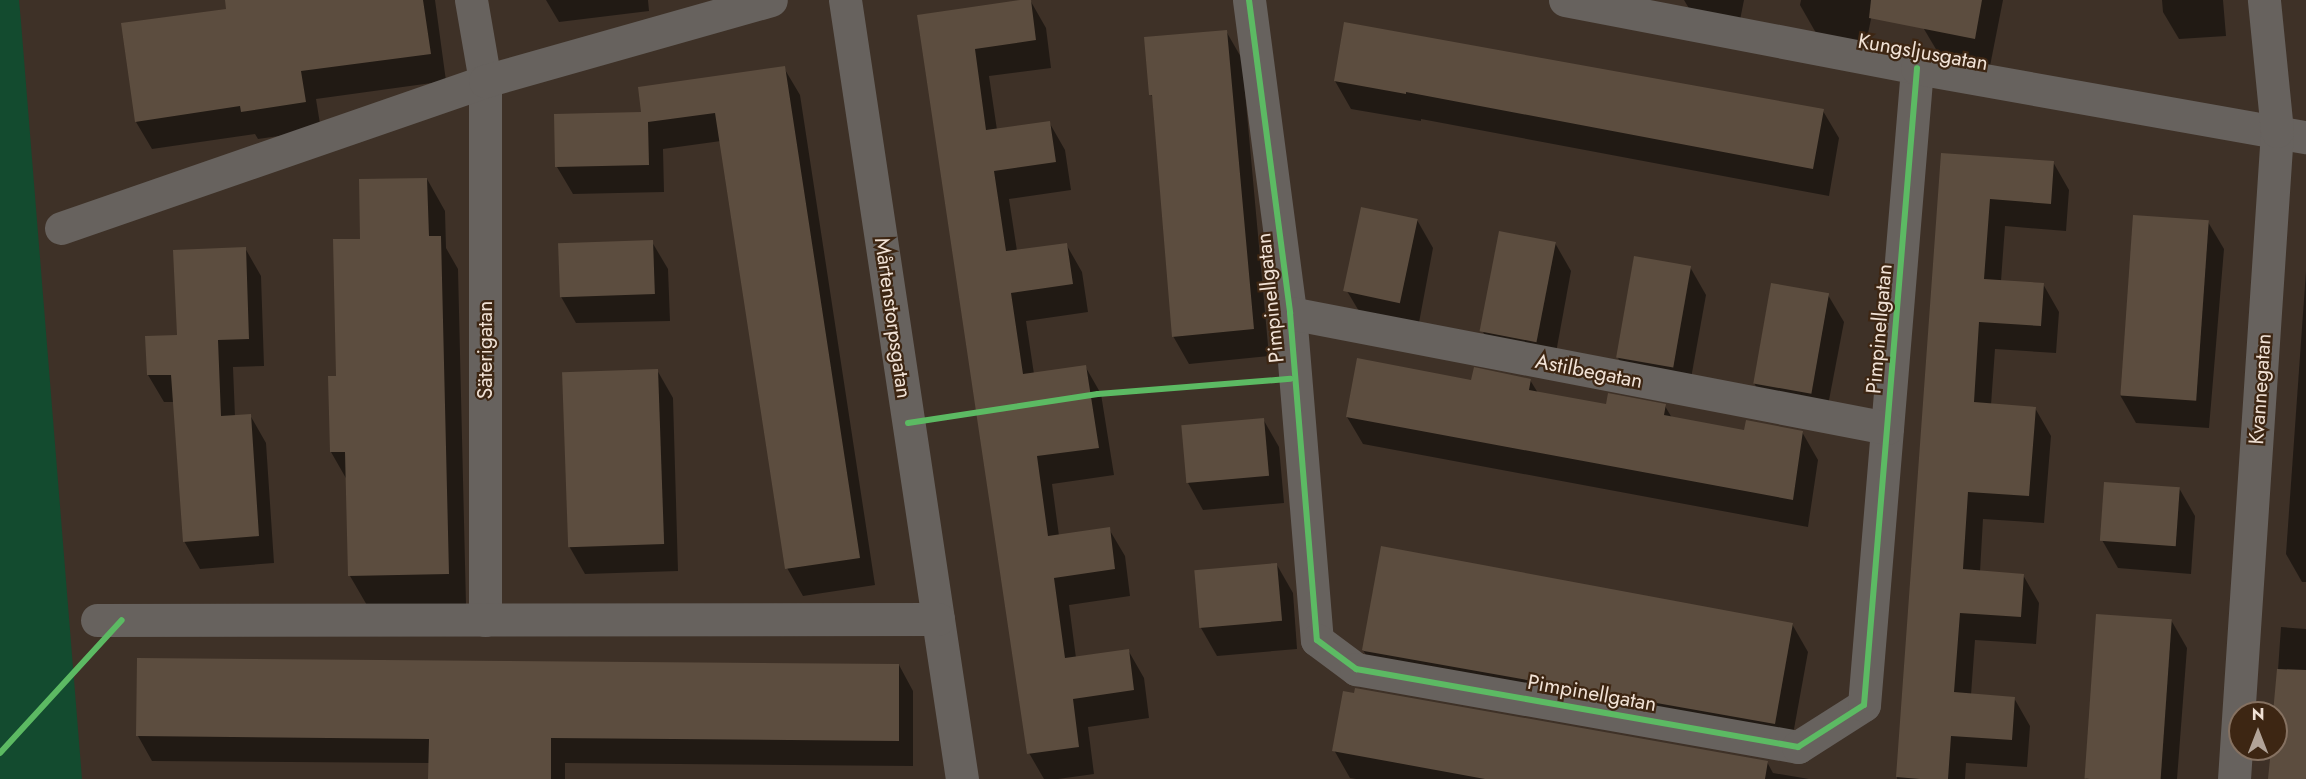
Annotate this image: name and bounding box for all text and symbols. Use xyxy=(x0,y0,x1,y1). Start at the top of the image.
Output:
street label: Kungsljusgatan xyxy=(1856,28,1990,76)
street label: Pimpinellgatan xyxy=(1251,232,1289,364)
street label: Mårtenstorpsgatan xyxy=(869,236,917,400)
street label: Pimpinellgatan xyxy=(1861,263,1897,395)
street label: Säterigatan xyxy=(472,301,498,399)
street label: Kvannegatan xyxy=(2244,333,2276,445)
street label: Astilbegatan xyxy=(1533,348,1645,394)
street label: Pimpinellgatan xyxy=(1526,669,1658,717)
north arrow xyxy=(2228,701,2288,761)
text: N xyxy=(2252,703,2264,726)

